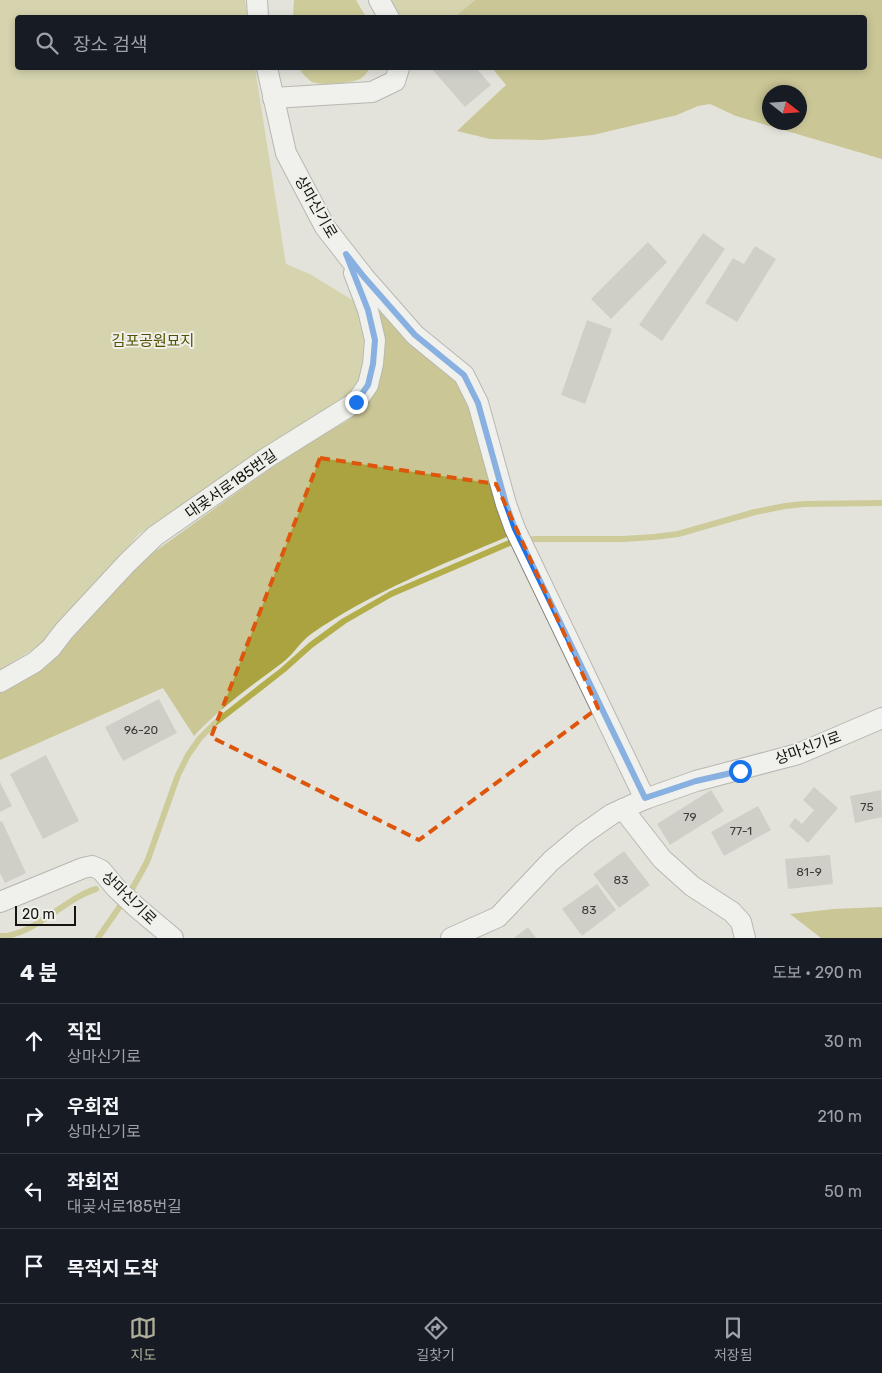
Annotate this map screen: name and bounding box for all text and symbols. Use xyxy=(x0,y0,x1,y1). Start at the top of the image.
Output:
search box xyxy=(15,15,867,70)
icon: search xyxy=(33,29,61,57)
text: 장소 검색 xyxy=(73,33,148,56)
north arrow xyxy=(762,85,807,130)
street label: 상마신기로 xyxy=(291,173,341,241)
park label: 김포공원묘지 xyxy=(112,332,194,350)
route end xyxy=(345,391,368,414)
street label: 대곶서로185번길 xyxy=(182,446,280,522)
house number: 96-20 xyxy=(124,723,158,737)
street label: 상마신기로 xyxy=(772,728,844,768)
route start xyxy=(729,760,752,783)
house number: 75 xyxy=(860,800,874,814)
house number: 79 xyxy=(683,810,697,824)
house number: 77-1 xyxy=(730,824,752,838)
house number: 81-9 xyxy=(796,865,822,879)
street label: 상마신기로 xyxy=(98,868,160,928)
house number: 83 xyxy=(614,873,628,887)
scale bar xyxy=(15,903,76,926)
house number: 83 xyxy=(582,903,596,917)
text: 20 m xyxy=(22,906,55,923)
text: 4 분 xyxy=(20,960,58,985)
text: 도보 · 290 m xyxy=(772,963,862,982)
text: 직진 xyxy=(67,1020,102,1043)
icon: ahead xyxy=(20,1027,48,1055)
text: 30 m xyxy=(824,1032,862,1051)
text: 상마신기로 xyxy=(67,1047,141,1066)
text: 우회전 xyxy=(67,1095,119,1118)
icon: right xyxy=(20,1102,48,1130)
text: 210 m xyxy=(817,1107,862,1126)
text: 상마신기로 xyxy=(67,1122,141,1141)
text: 좌회전 xyxy=(67,1170,119,1193)
icon: left xyxy=(20,1177,48,1205)
text: 50 m xyxy=(824,1182,862,1201)
text: 대곶서로185번길 xyxy=(67,1197,182,1216)
icon: arrive xyxy=(20,1252,48,1280)
text: 목적지 도착 xyxy=(67,1257,158,1280)
tab: 지도 xyxy=(129,1314,157,1364)
tab: 길찾기 xyxy=(416,1314,455,1364)
tab: 저장됨 xyxy=(714,1314,753,1364)

